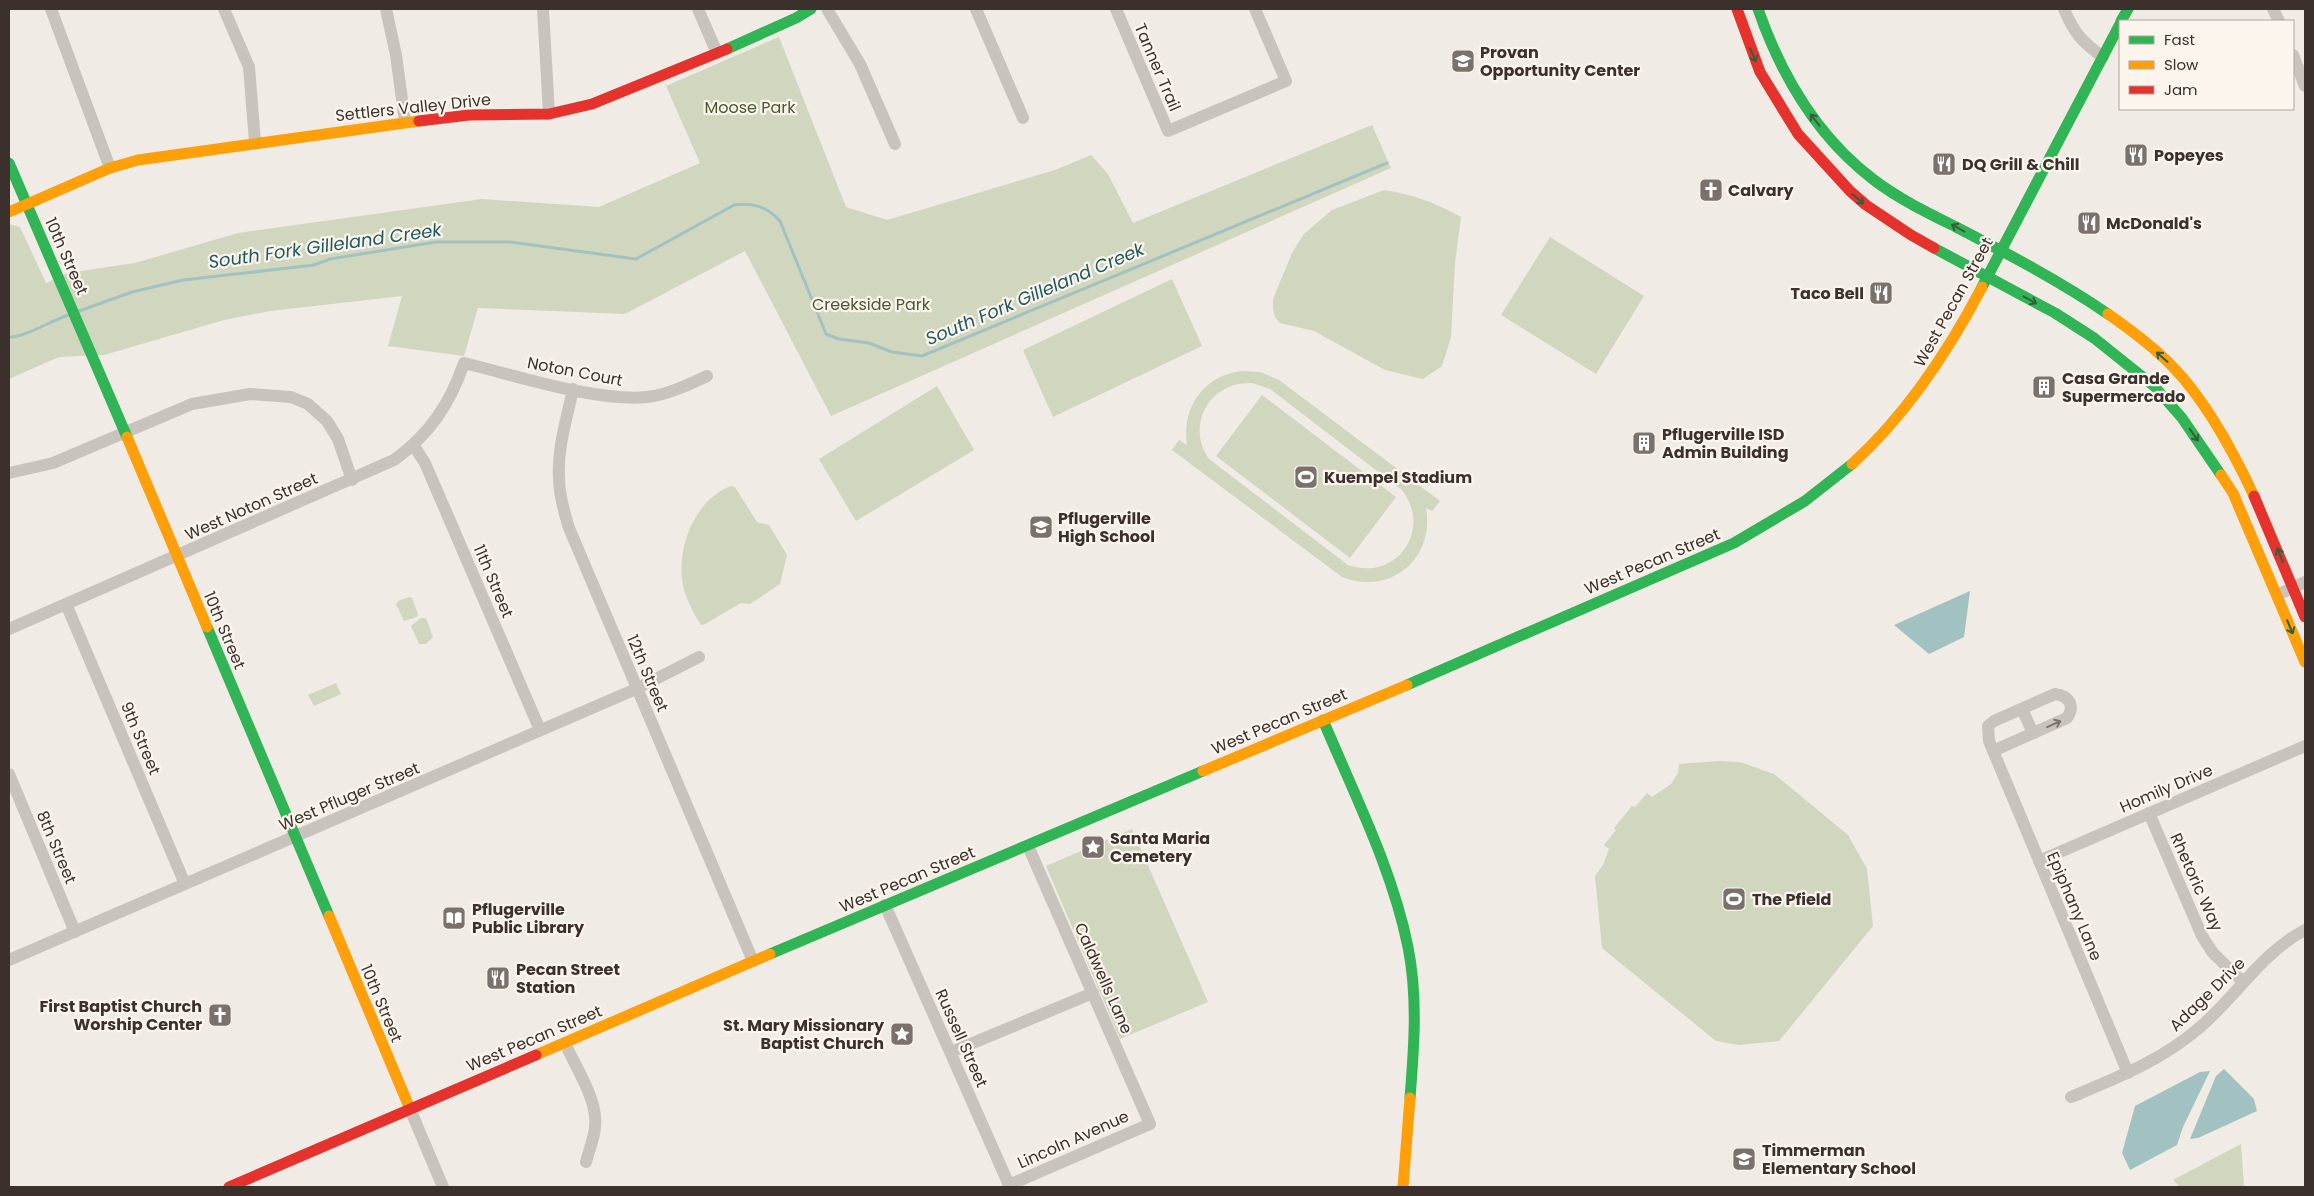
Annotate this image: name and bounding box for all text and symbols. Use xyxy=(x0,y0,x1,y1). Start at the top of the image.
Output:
street label: Tanner Trail xyxy=(1129,20,1186,115)
legend xyxy=(2119,20,2294,110)
text: Fast xyxy=(2164,29,2195,50)
place label: Provan Opportunity Center xyxy=(1480,41,1640,82)
one-way arrow xyxy=(1748,47,1758,62)
school or university icon: Provan Opportunity Center xyxy=(1450,48,1476,74)
text: Slow xyxy=(2164,54,2199,75)
text: Jam xyxy=(2164,79,2198,100)
street label: Settlers Valley Drive xyxy=(334,88,492,127)
park label: Moose Park xyxy=(704,96,796,119)
one-way arrow xyxy=(1809,114,1820,127)
restaurant icon: Popeyes xyxy=(2123,142,2149,168)
place label: Popeyes xyxy=(2154,144,2224,167)
restaurant icon: DQ Grill & Chill xyxy=(1931,151,1957,177)
place label: DQ Grill & Chill xyxy=(1962,153,2080,176)
church icon: Calvary xyxy=(1698,177,1724,203)
place label: Calvary xyxy=(1728,179,1795,202)
one-way arrow xyxy=(1852,193,1865,204)
restaurant icon: McDonald's xyxy=(2076,210,2102,236)
place label: McDonald's xyxy=(2106,212,2202,235)
street label: 10th Street xyxy=(39,214,94,299)
water label: South Fork Gilleland Creek xyxy=(207,217,444,274)
one-way arrow xyxy=(1951,223,1965,233)
street label: West Pecan Street xyxy=(1908,233,1999,371)
water label: South Fork Gilleland Creek xyxy=(922,236,1149,351)
restaurant icon: Taco Bell xyxy=(1868,280,1894,306)
place label: Taco Bell xyxy=(1791,282,1864,305)
park label: Creekside Park xyxy=(812,293,931,316)
one-way arrow xyxy=(2023,295,2037,305)
street label: Noton Court xyxy=(525,351,625,392)
one-way arrow xyxy=(2156,352,2169,363)
place label: Casa Grande Supermercado xyxy=(2062,367,2185,408)
building icon: Casa Grande Supermercado xyxy=(2031,374,2057,400)
place label: Pflugerville ISD Admin Building xyxy=(1662,423,1789,464)
one-way arrow xyxy=(2189,428,2199,442)
building icon: Pflugerville ISD Admin Building xyxy=(1631,430,1657,456)
sports icon: Kuempel Stadium xyxy=(1293,464,1319,490)
place label: Kuempel Stadium xyxy=(1324,466,1472,489)
street label: West Noton Street xyxy=(181,467,321,546)
place label: Pflugerville High School xyxy=(1058,507,1155,548)
school or university icon: Pflugerville High School xyxy=(1028,514,1054,540)
street label: West Pecan Street xyxy=(1581,522,1724,600)
street label: 11th Street xyxy=(468,541,519,621)
one-way arrow xyxy=(2275,548,2284,564)
street label: 10th Street xyxy=(198,588,251,673)
one-way arrow xyxy=(2286,619,2296,634)
street label: 12th Street xyxy=(621,631,674,715)
street label: West Pecan Street xyxy=(1208,682,1351,760)
street label: 9th Street xyxy=(115,698,166,778)
one-way arrow xyxy=(2046,719,2061,729)
street label: West Pfluger Street xyxy=(275,756,423,836)
street label: Homily Drive xyxy=(2116,758,2216,818)
street label: 8th Street xyxy=(31,807,82,887)
place label: Santa Maria Cemetery xyxy=(1110,827,1210,868)
street label: Rhetoric Way xyxy=(2165,829,2228,935)
place icon: Santa Maria Cemetery xyxy=(1080,834,1106,860)
street label: West Pecan Street xyxy=(836,840,979,918)
street label: Epiphany Lane xyxy=(2041,848,2108,964)
sports icon: The Pfield xyxy=(1721,886,1747,912)
place label: The Pfield xyxy=(1752,888,1831,911)
place label: Pflugerville Public Library xyxy=(472,898,585,939)
library icon: Pflugerville Public Library xyxy=(441,905,467,931)
street label: Caldwells Lane xyxy=(1069,919,1138,1037)
street label: Adage Drive xyxy=(2164,952,2250,1037)
place label: Pecan Street Station xyxy=(516,958,620,999)
street label: 10th Street xyxy=(355,961,408,1046)
restaurant icon: Pecan Street Station xyxy=(485,965,511,991)
street label: Russell Street xyxy=(930,985,994,1091)
place label: First Baptist Church Worship Center xyxy=(39,995,202,1036)
street label: West Pecan Street xyxy=(463,999,606,1077)
church icon: First Baptist Church Worship Center xyxy=(207,1002,233,1028)
place label: St. Mary Missionary Baptist Church xyxy=(723,1014,885,1055)
place icon: St. Mary Missionary Baptist Church xyxy=(889,1021,915,1047)
street label: Lincoln Avenue xyxy=(1014,1105,1133,1174)
place label: Timmerman Elementary School xyxy=(1762,1139,1916,1180)
school or university icon: Timmerman Elementary School xyxy=(1731,1146,1757,1172)

